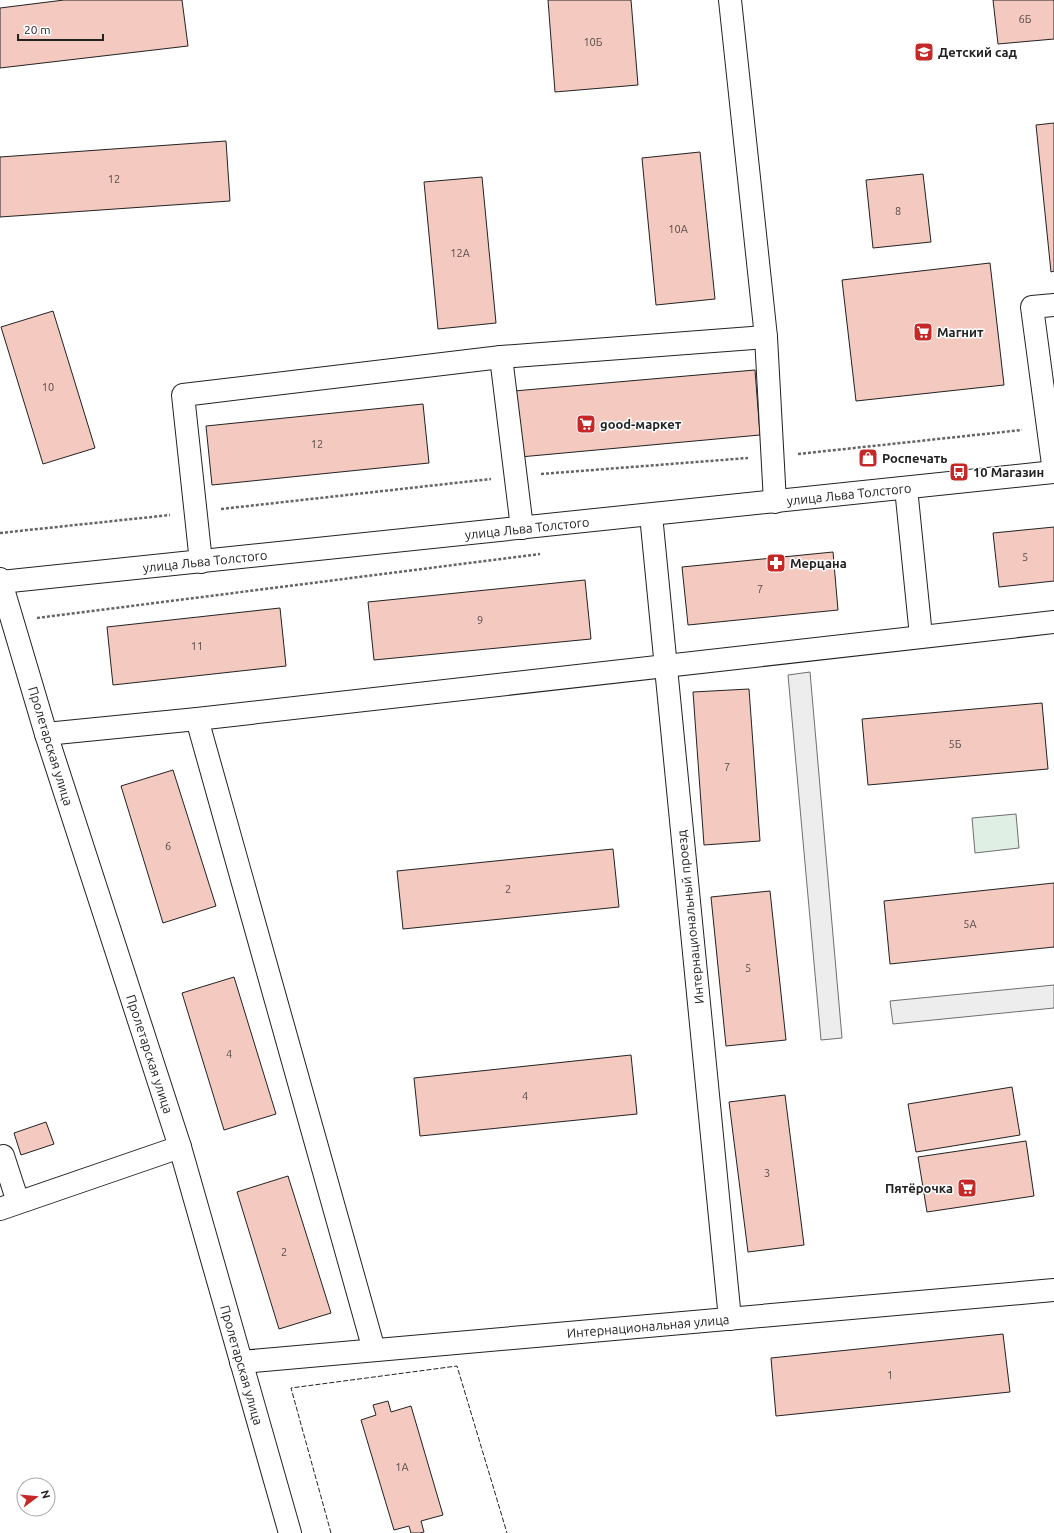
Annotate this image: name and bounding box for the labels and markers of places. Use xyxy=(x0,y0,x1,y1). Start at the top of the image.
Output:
school or university icon: Детский сад xyxy=(913,41,935,63)
place label: Детский сад xyxy=(938,45,1018,59)
supermarket icon: Магнит xyxy=(912,321,934,343)
place label: Магнит xyxy=(937,325,984,339)
supermarket icon: good-маркет xyxy=(575,413,597,435)
place label: good-маркет xyxy=(600,417,682,431)
shop icon: Роспечать xyxy=(857,447,879,469)
place label: Роспечать xyxy=(882,451,947,465)
bus stop icon: 10 Магазин xyxy=(948,461,970,483)
place label: 10 Магазин xyxy=(973,465,1044,479)
pharmacy icon: Мерцана xyxy=(765,552,787,574)
place label: Мерцана xyxy=(790,556,847,570)
supermarket icon: Пятёрочка xyxy=(956,1177,978,1199)
place label: Пятёрочка xyxy=(885,1181,953,1195)

